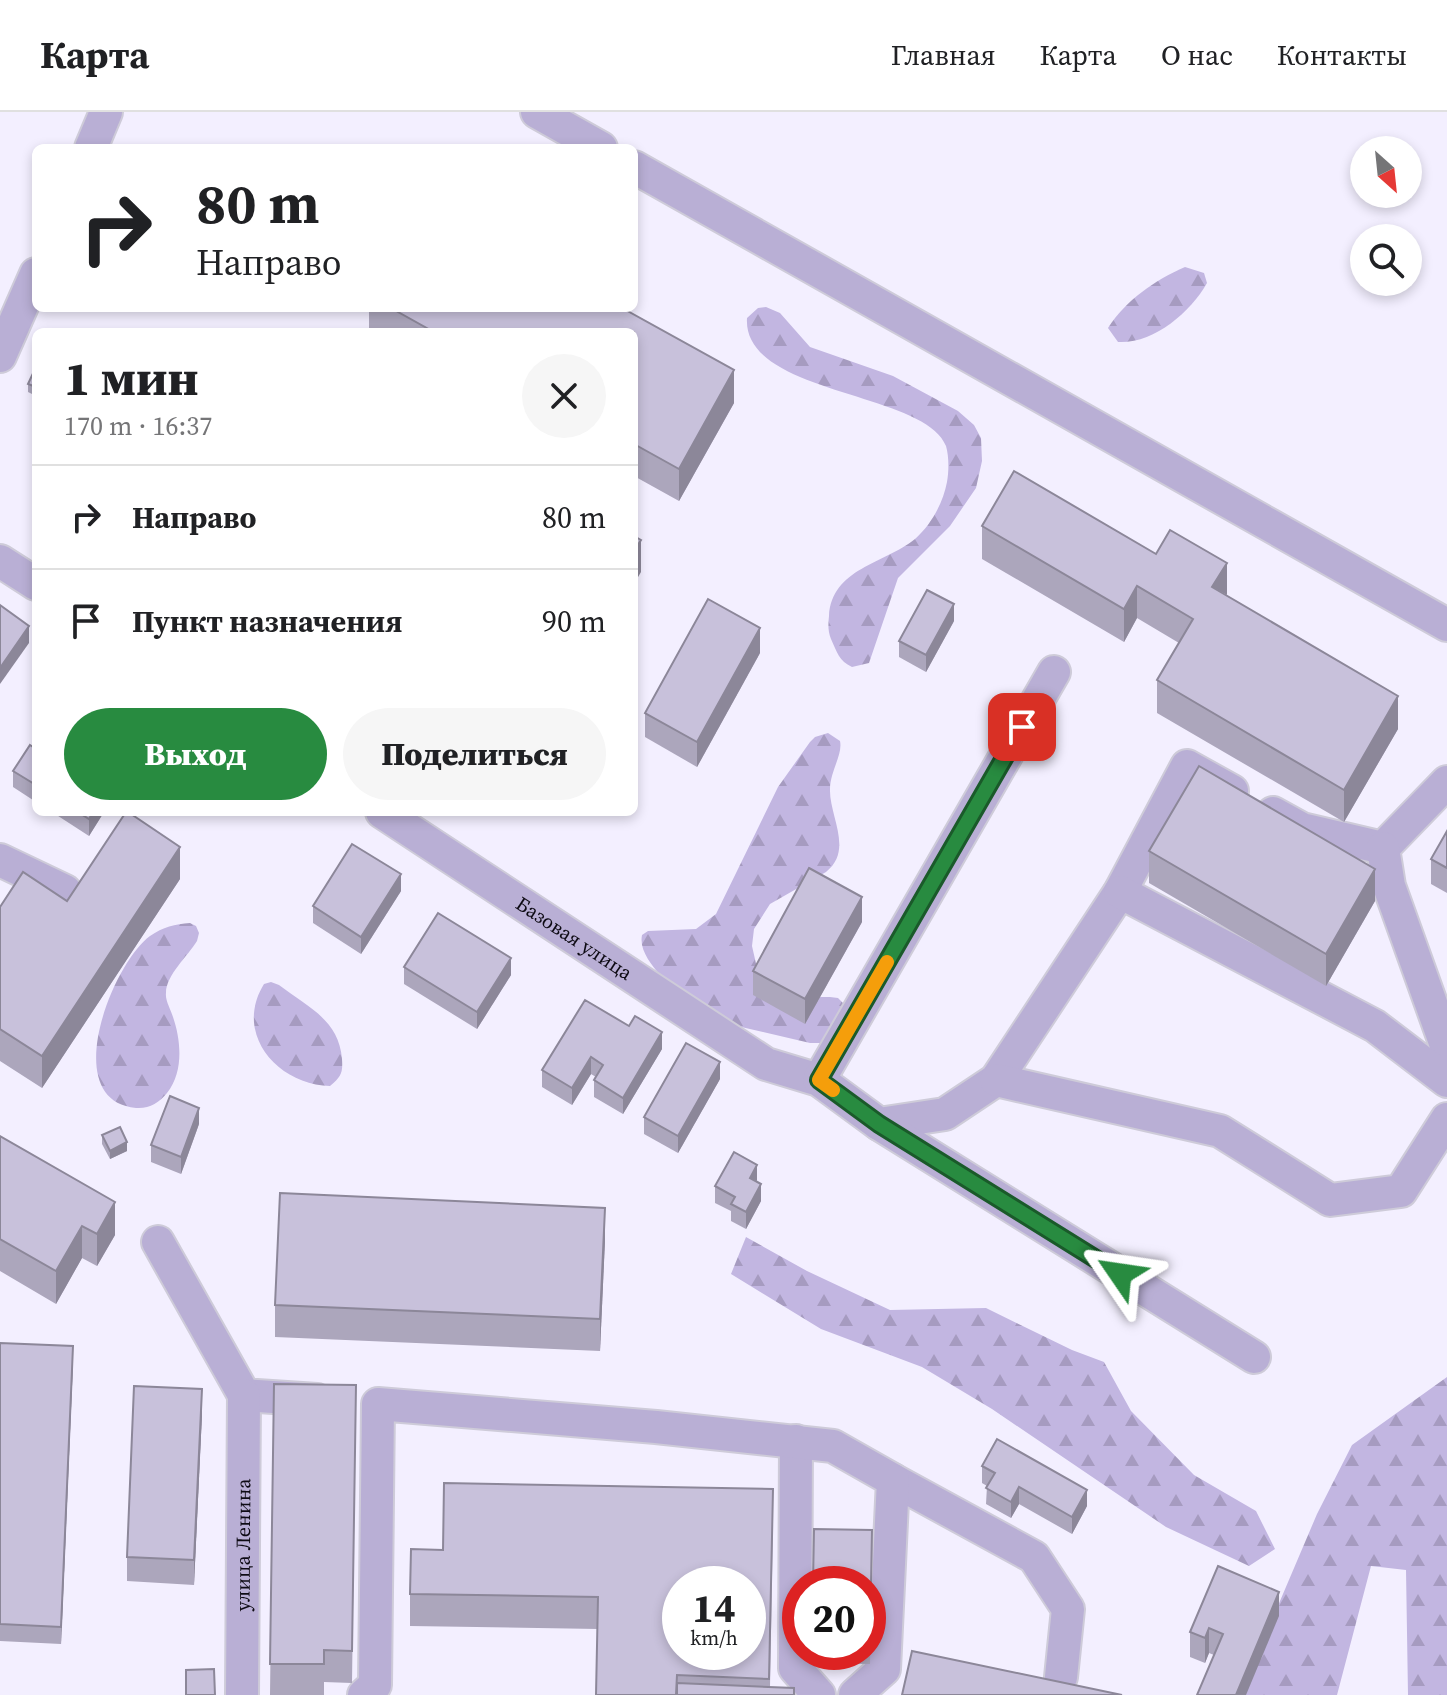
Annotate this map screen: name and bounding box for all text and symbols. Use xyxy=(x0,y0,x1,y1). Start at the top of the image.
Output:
text: Карта xyxy=(40,29,149,81)
text: Главная xyxy=(891,36,996,74)
text: Карта xyxy=(1040,36,1117,74)
text: О нас xyxy=(1161,36,1233,74)
text: Контакты xyxy=(1277,36,1407,74)
north arrow xyxy=(1350,136,1422,208)
map controls xyxy=(1350,136,1422,296)
text: 80 m xyxy=(196,165,319,242)
icon: right xyxy=(64,176,168,280)
button: search xyxy=(1350,224,1422,296)
text: Направо xyxy=(196,238,341,287)
text: 1 мин xyxy=(64,345,199,411)
button: close xyxy=(522,354,606,438)
text: 170 m · 16:37 xyxy=(64,408,212,444)
icon: right xyxy=(64,495,108,539)
text: Направо xyxy=(132,497,256,538)
text: 80 m xyxy=(542,497,606,538)
icon: arrive xyxy=(64,599,108,643)
text: Пункт назначения xyxy=(132,601,402,642)
text: 90 m xyxy=(542,601,606,642)
pin xyxy=(988,693,1056,761)
icon: arrive xyxy=(1000,705,1044,749)
button: Выход xyxy=(64,708,327,800)
button: Поделиться xyxy=(343,708,606,800)
street label: Базовая улица xyxy=(510,890,639,987)
position arrow xyxy=(1078,1232,1162,1316)
street label: улица Ленина xyxy=(229,1478,257,1612)
speed limit sign: 20 xyxy=(782,1566,886,1670)
text: 14 xyxy=(692,1581,736,1635)
text: km/h xyxy=(690,1624,738,1652)

